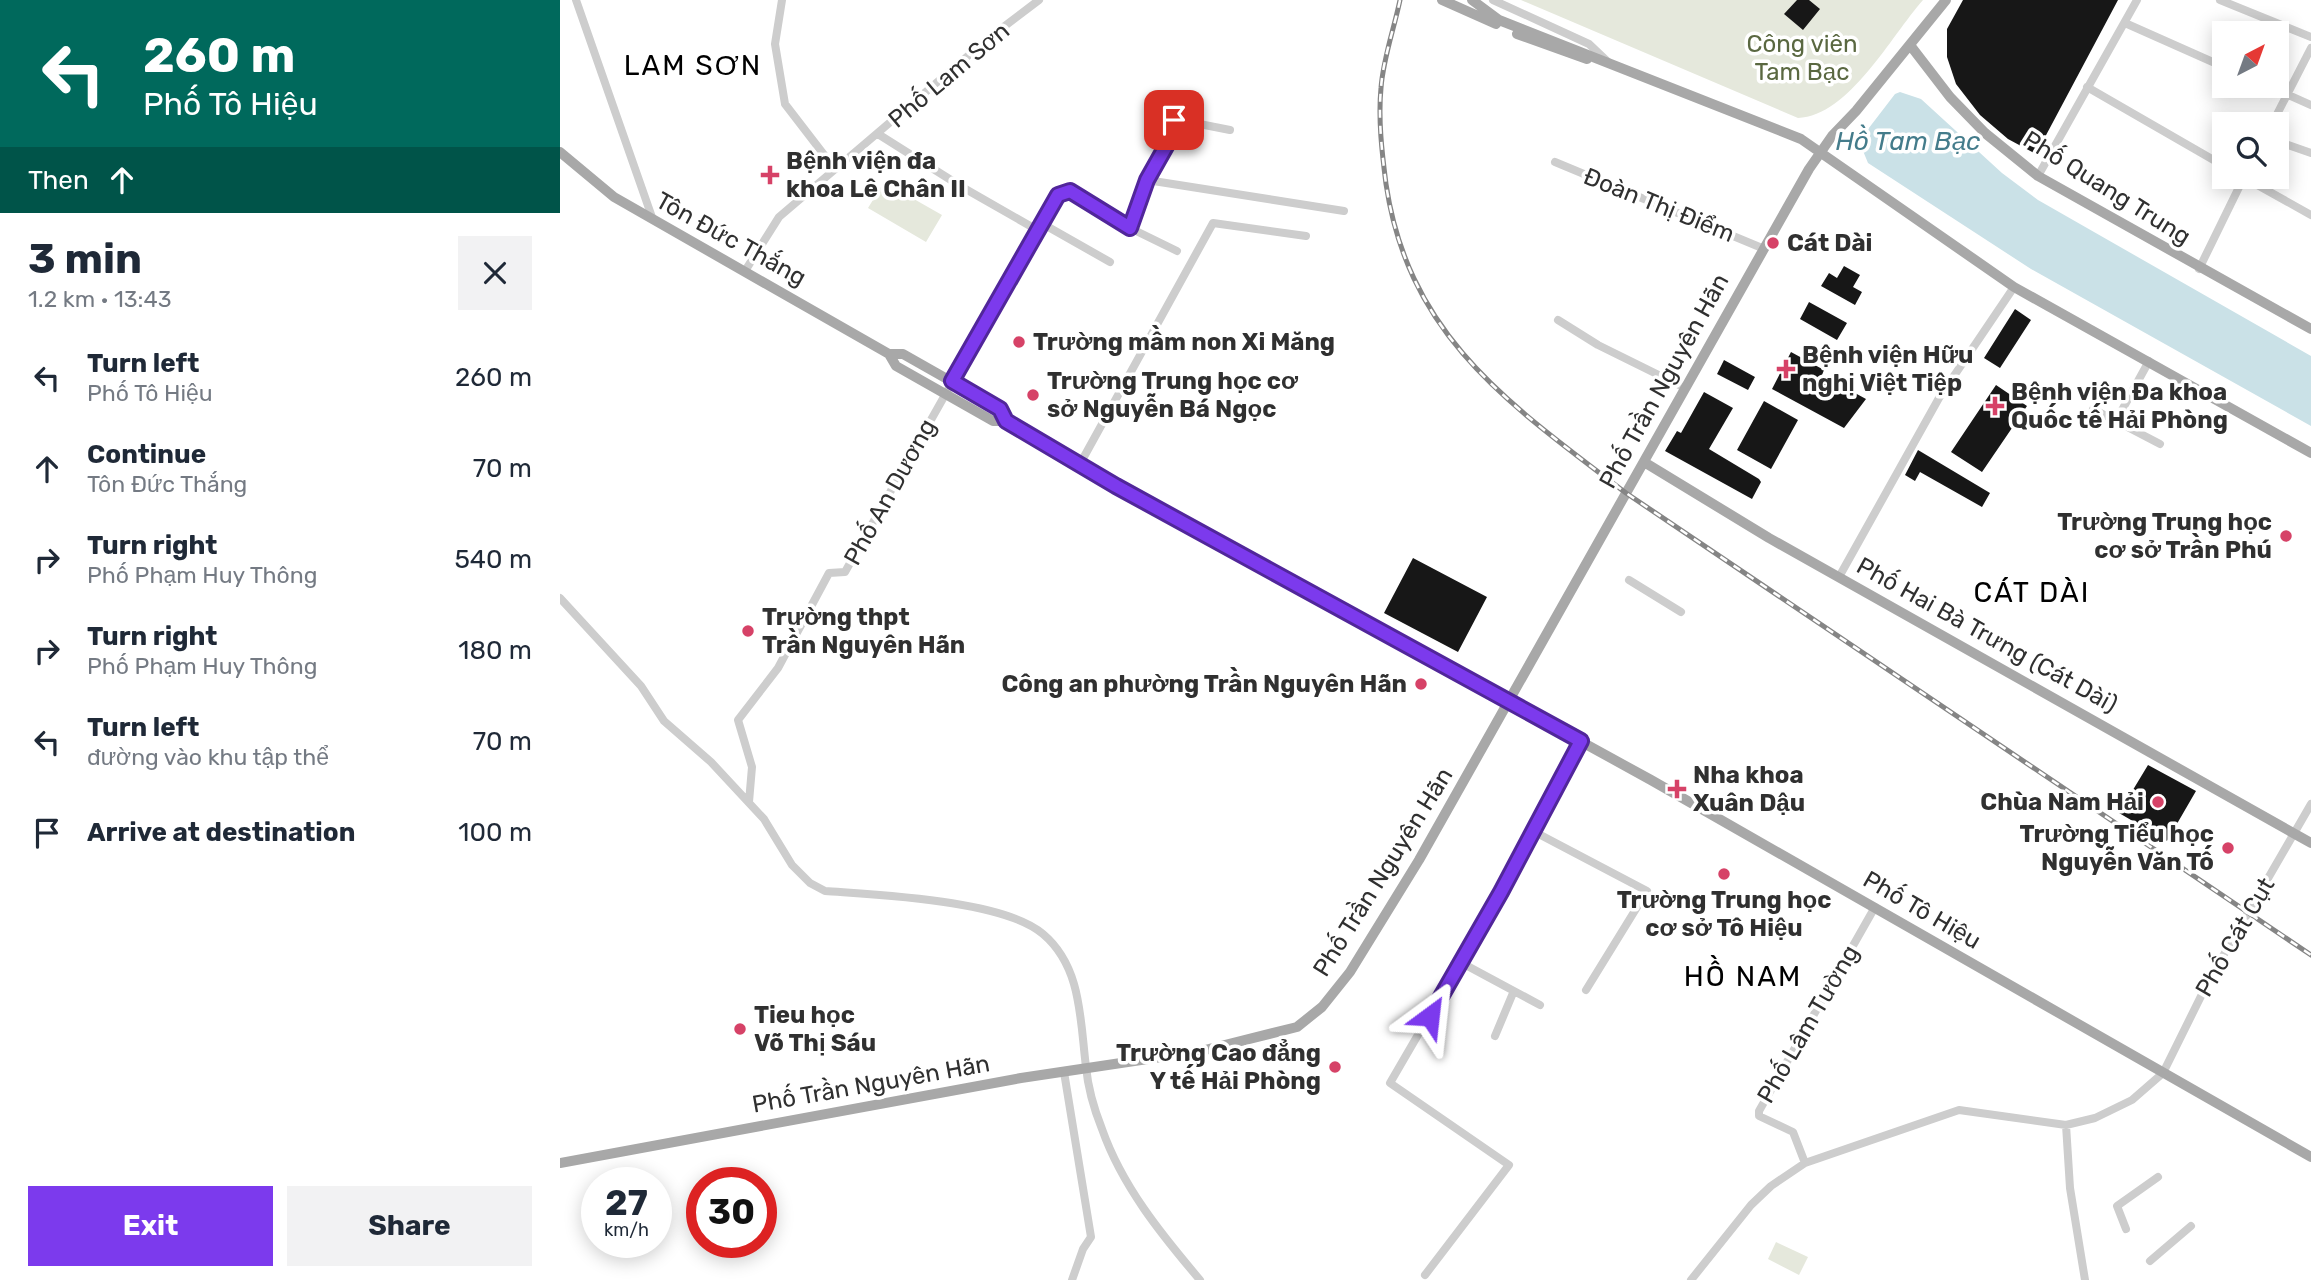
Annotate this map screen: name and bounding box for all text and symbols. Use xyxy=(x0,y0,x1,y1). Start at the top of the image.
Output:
street label: Phố Lam Sơn xyxy=(882,15,1015,134)
north arrow xyxy=(2212,21,2289,98)
map controls xyxy=(2212,21,2289,189)
text: 260 m xyxy=(143,26,295,84)
icon: left xyxy=(28,28,119,119)
park label: Công viên Tam Bạc xyxy=(1747,30,1857,86)
district label: LAM SƠN xyxy=(624,49,762,82)
text: Phố Tô Hiệu xyxy=(143,85,318,123)
pin xyxy=(1144,90,1204,150)
icon: arrive xyxy=(1155,101,1193,139)
button: search xyxy=(2212,112,2289,189)
street label: Phố Quang Trung xyxy=(2018,123,2197,251)
water label: Hồ Tam Bạc xyxy=(1835,124,1981,157)
place label: Bệnh viện đa khoa Lê Chân II xyxy=(786,147,966,203)
icon: ahead xyxy=(103,161,141,199)
street label: Đoàn Thị Điểm xyxy=(1580,162,1738,248)
text: Then xyxy=(28,165,89,196)
marker: Bệnh viện đa khoa Lê Chân II xyxy=(760,165,780,185)
street label: Tôn Đức Thắng xyxy=(651,184,812,292)
place label: Cát Dài xyxy=(1787,229,1872,257)
text: 3 min xyxy=(28,234,142,284)
marker: Cát Dài xyxy=(1765,235,1781,251)
button: close xyxy=(458,236,532,310)
street label: Phố Trần Nguyên Hãn xyxy=(1592,268,1735,493)
text: 1.2 km · 13:43 xyxy=(28,285,172,313)
place label: Trường mầm non Xi Măng xyxy=(1033,325,1335,356)
marker: Trường mầm non Xi Măng xyxy=(1011,334,1027,350)
place label: Bệnh viện Hữu nghị Việt Tiệp xyxy=(1802,341,1973,397)
text: Turn left xyxy=(87,348,199,379)
icon: left xyxy=(28,359,66,397)
marker: Bệnh viện Hữu nghị Việt Tiệp xyxy=(1776,359,1796,379)
text: 260 m xyxy=(455,362,532,393)
place label: Trường Trung học cơ sở Nguyễn Bá Ngọc xyxy=(1047,367,1299,423)
place label: Bệnh viện Đa khoa Quốc tế Hải Phòng xyxy=(2011,378,2228,434)
text: Phố Tô Hiệu xyxy=(87,379,213,407)
marker: Trường Trung học cơ sở Nguyễn Bá Ngọc xyxy=(1025,387,1041,403)
marker: Bệnh viện Đa khoa Quốc tế Hải Phòng xyxy=(1985,396,2005,416)
street label: Phố An Dương xyxy=(836,413,942,570)
text: Continue xyxy=(87,439,206,470)
icon: ahead xyxy=(28,450,66,488)
text: 70 m xyxy=(473,453,532,484)
text: Tôn Đức Thắng xyxy=(87,470,247,498)
place label: Trường Trung học cơ sở Trần Phú xyxy=(2057,508,2272,564)
marker: Trường Trung học cơ sở Trần Phú xyxy=(2278,528,2294,544)
text: Turn right xyxy=(87,530,217,561)
icon: right xyxy=(28,541,66,579)
text: 540 m xyxy=(454,544,532,575)
street label: Phố Hai Bà Trưng (Cát Dài) xyxy=(1852,550,2123,718)
text: Phố Phạm Huy Thông xyxy=(87,561,317,589)
district label: CÁT DÀI xyxy=(1974,576,2090,609)
place label: Trường thpt Trần Nguyên Hãn xyxy=(762,603,965,659)
text: Turn right xyxy=(87,621,217,652)
marker: Trường thpt Trần Nguyên Hãn xyxy=(740,623,756,639)
icon: right xyxy=(28,632,66,670)
text: 180 m xyxy=(458,635,532,666)
text: Phố Phạm Huy Thông xyxy=(87,652,317,680)
place label: Công an phường Trần Nguyên Hãn xyxy=(1001,667,1407,698)
marker: Công an phường Trần Nguyên Hãn xyxy=(1413,676,1429,692)
text: Turn left xyxy=(87,712,199,743)
icon: left xyxy=(28,723,66,761)
text: 70 m xyxy=(473,726,532,757)
text: đường vào khu tập thể xyxy=(87,743,329,771)
street label: Phố Trần Nguyên Hãn xyxy=(1306,761,1459,981)
place label: Nha khoa Xuân Dậu xyxy=(1693,761,1805,817)
marker: Nha khoa Xuân Dậu xyxy=(1667,779,1687,799)
place label: Chùa Nam Hải xyxy=(1980,788,2144,816)
marker: Chùa Nam Hải xyxy=(2150,794,2166,810)
icon: arrive xyxy=(28,814,66,852)
text: Arrive at destination xyxy=(87,817,355,848)
text: 100 m xyxy=(458,817,532,848)
place label: Trường Tiểu học Nguyễn Văn Tố xyxy=(2020,820,2214,876)
marker: Trường Tiểu học Nguyễn Văn Tố xyxy=(2220,840,2236,856)
street label: Phố Tô Hiệu xyxy=(1858,863,1987,955)
marker: Trường Trung học cơ sở Tô Hiệu xyxy=(1716,866,1732,882)
street label: Phố Cát Cụt xyxy=(2188,871,2280,1001)
place label: Trường Trung học cơ sở Tô Hiệu xyxy=(1617,886,1831,942)
street label: Phố Lâm Tường xyxy=(1750,939,1865,1108)
district label: HỒ NAM xyxy=(1684,955,1802,993)
position arrow xyxy=(1393,979,1467,1053)
place label: Tieu học Võ Thị Sáu xyxy=(754,1001,876,1057)
marker: Tieu học Võ Thị Sáu xyxy=(732,1021,748,1037)
place label: Trường Cao đẳng Y tế Hải Phòng xyxy=(1116,1038,1321,1095)
street label: Phố Trần Nguyên Hãn xyxy=(750,1047,992,1119)
marker: Trường Cao đẳng Y tế Hải Phòng xyxy=(1327,1059,1343,1075)
speed limit sign: 30 xyxy=(686,1167,777,1258)
text: 27 xyxy=(605,1182,648,1224)
button: Exit xyxy=(28,1186,273,1266)
button: Share xyxy=(287,1186,532,1266)
text: km/h xyxy=(604,1219,649,1241)

